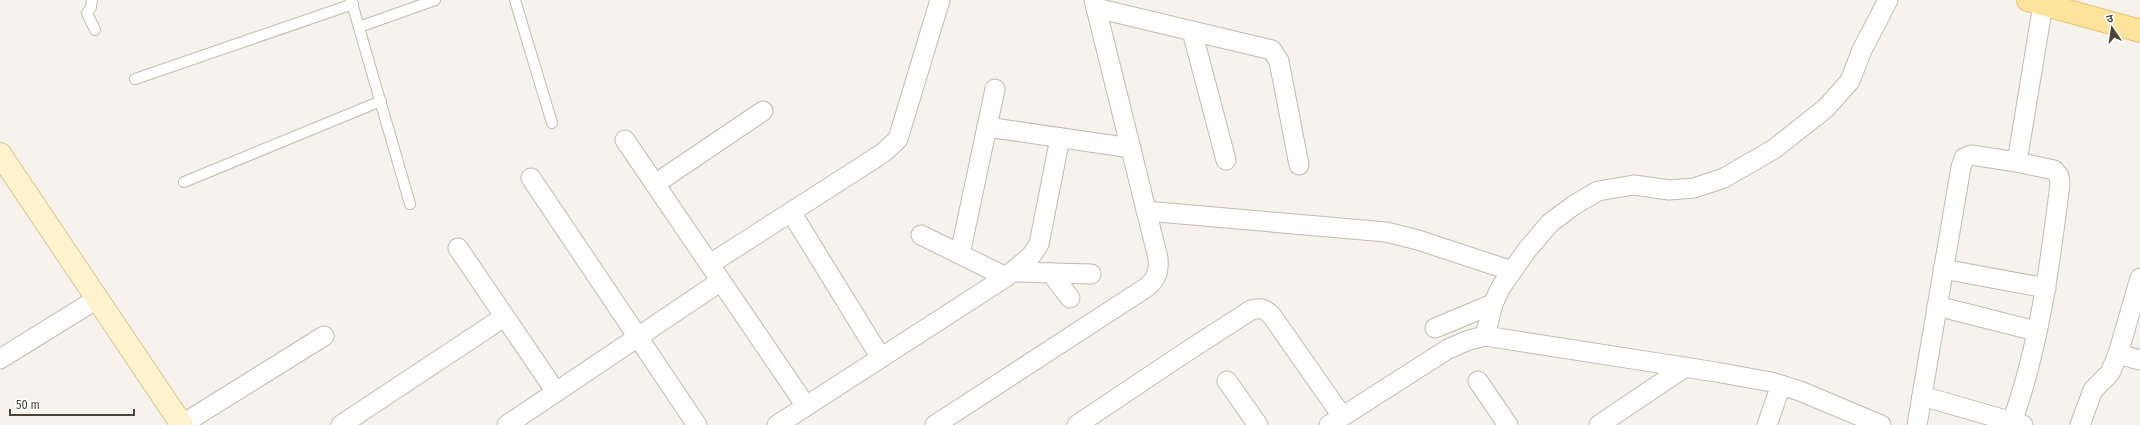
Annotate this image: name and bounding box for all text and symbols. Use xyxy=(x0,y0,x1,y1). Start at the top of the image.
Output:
north arrow xyxy=(2092,8,2132,48)
text: उ xyxy=(2105,12,2115,26)
scale bar xyxy=(10,391,134,417)
text: 50 m xyxy=(16,398,40,412)

